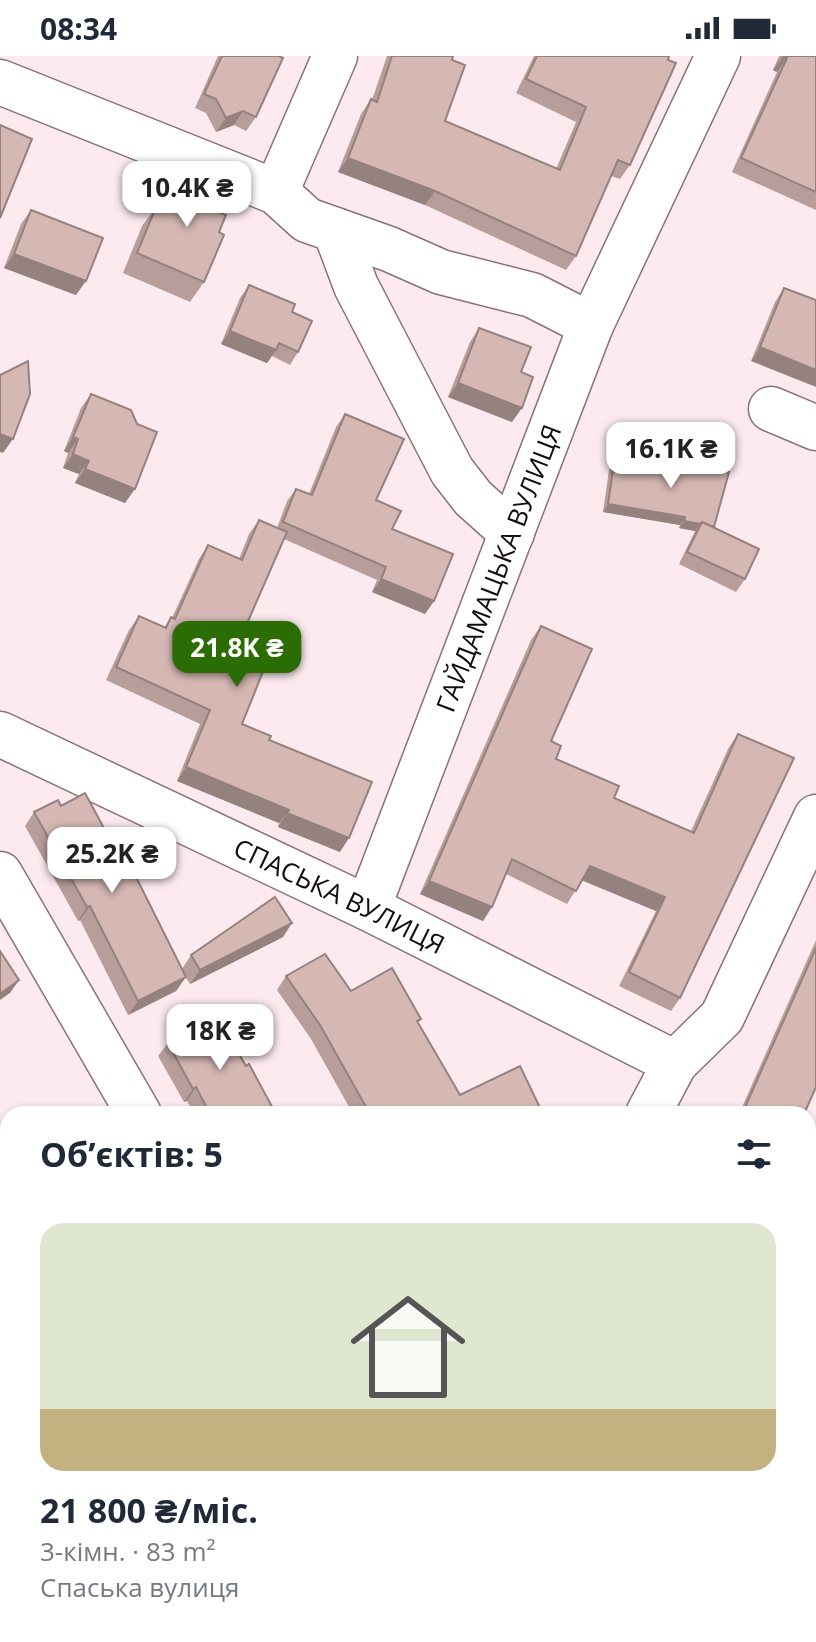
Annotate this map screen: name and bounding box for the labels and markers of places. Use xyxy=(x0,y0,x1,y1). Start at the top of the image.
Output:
pin: 10.4K ₴ xyxy=(113,161,261,229)
pin: 16.1K ₴ xyxy=(597,422,745,490)
pin: 21.8K ₴ xyxy=(163,621,311,689)
pin: 25.2K ₴ xyxy=(38,827,186,895)
pin: 18K ₴ xyxy=(164,1004,276,1072)

